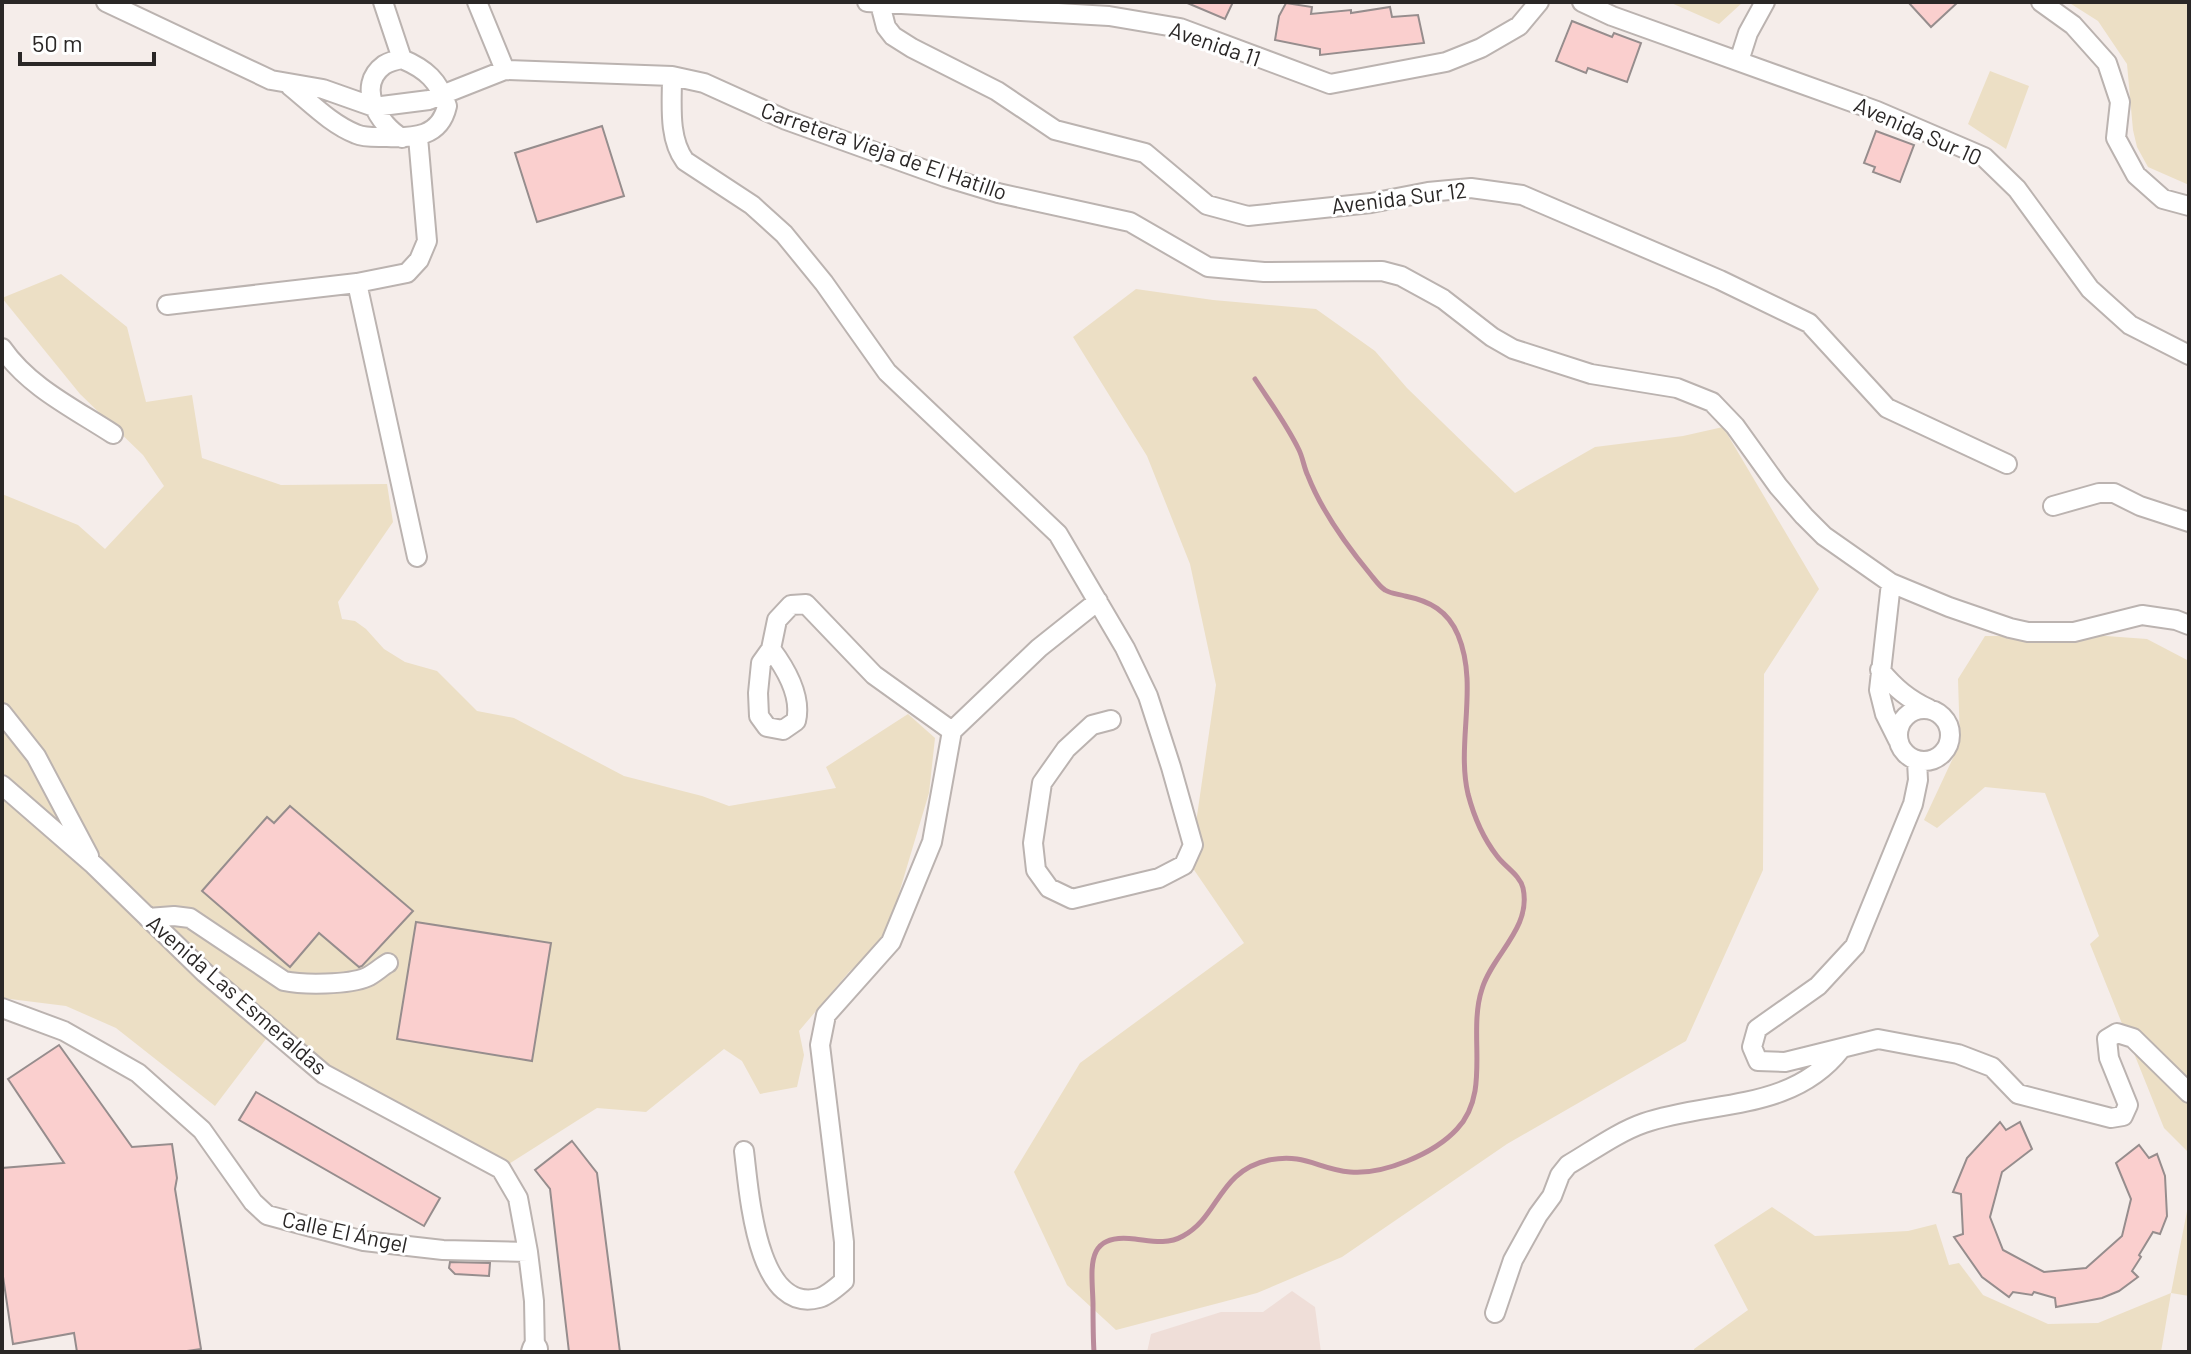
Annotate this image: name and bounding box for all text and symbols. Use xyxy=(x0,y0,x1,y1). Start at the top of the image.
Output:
street label: Avenida 11 xyxy=(1166,15,1265,71)
scale bar xyxy=(20,16,154,66)
text: 50 m xyxy=(32,28,83,57)
street label: Avenida Sur 10 xyxy=(1851,90,1986,170)
street label: Carretera Vieja de El Hatillo xyxy=(758,96,1011,204)
street label: Avenida Sur 12 xyxy=(1330,176,1468,218)
street label: Avenida Las Esmeraldas xyxy=(142,909,333,1080)
street label: Calle El Ángel xyxy=(280,1205,410,1257)

